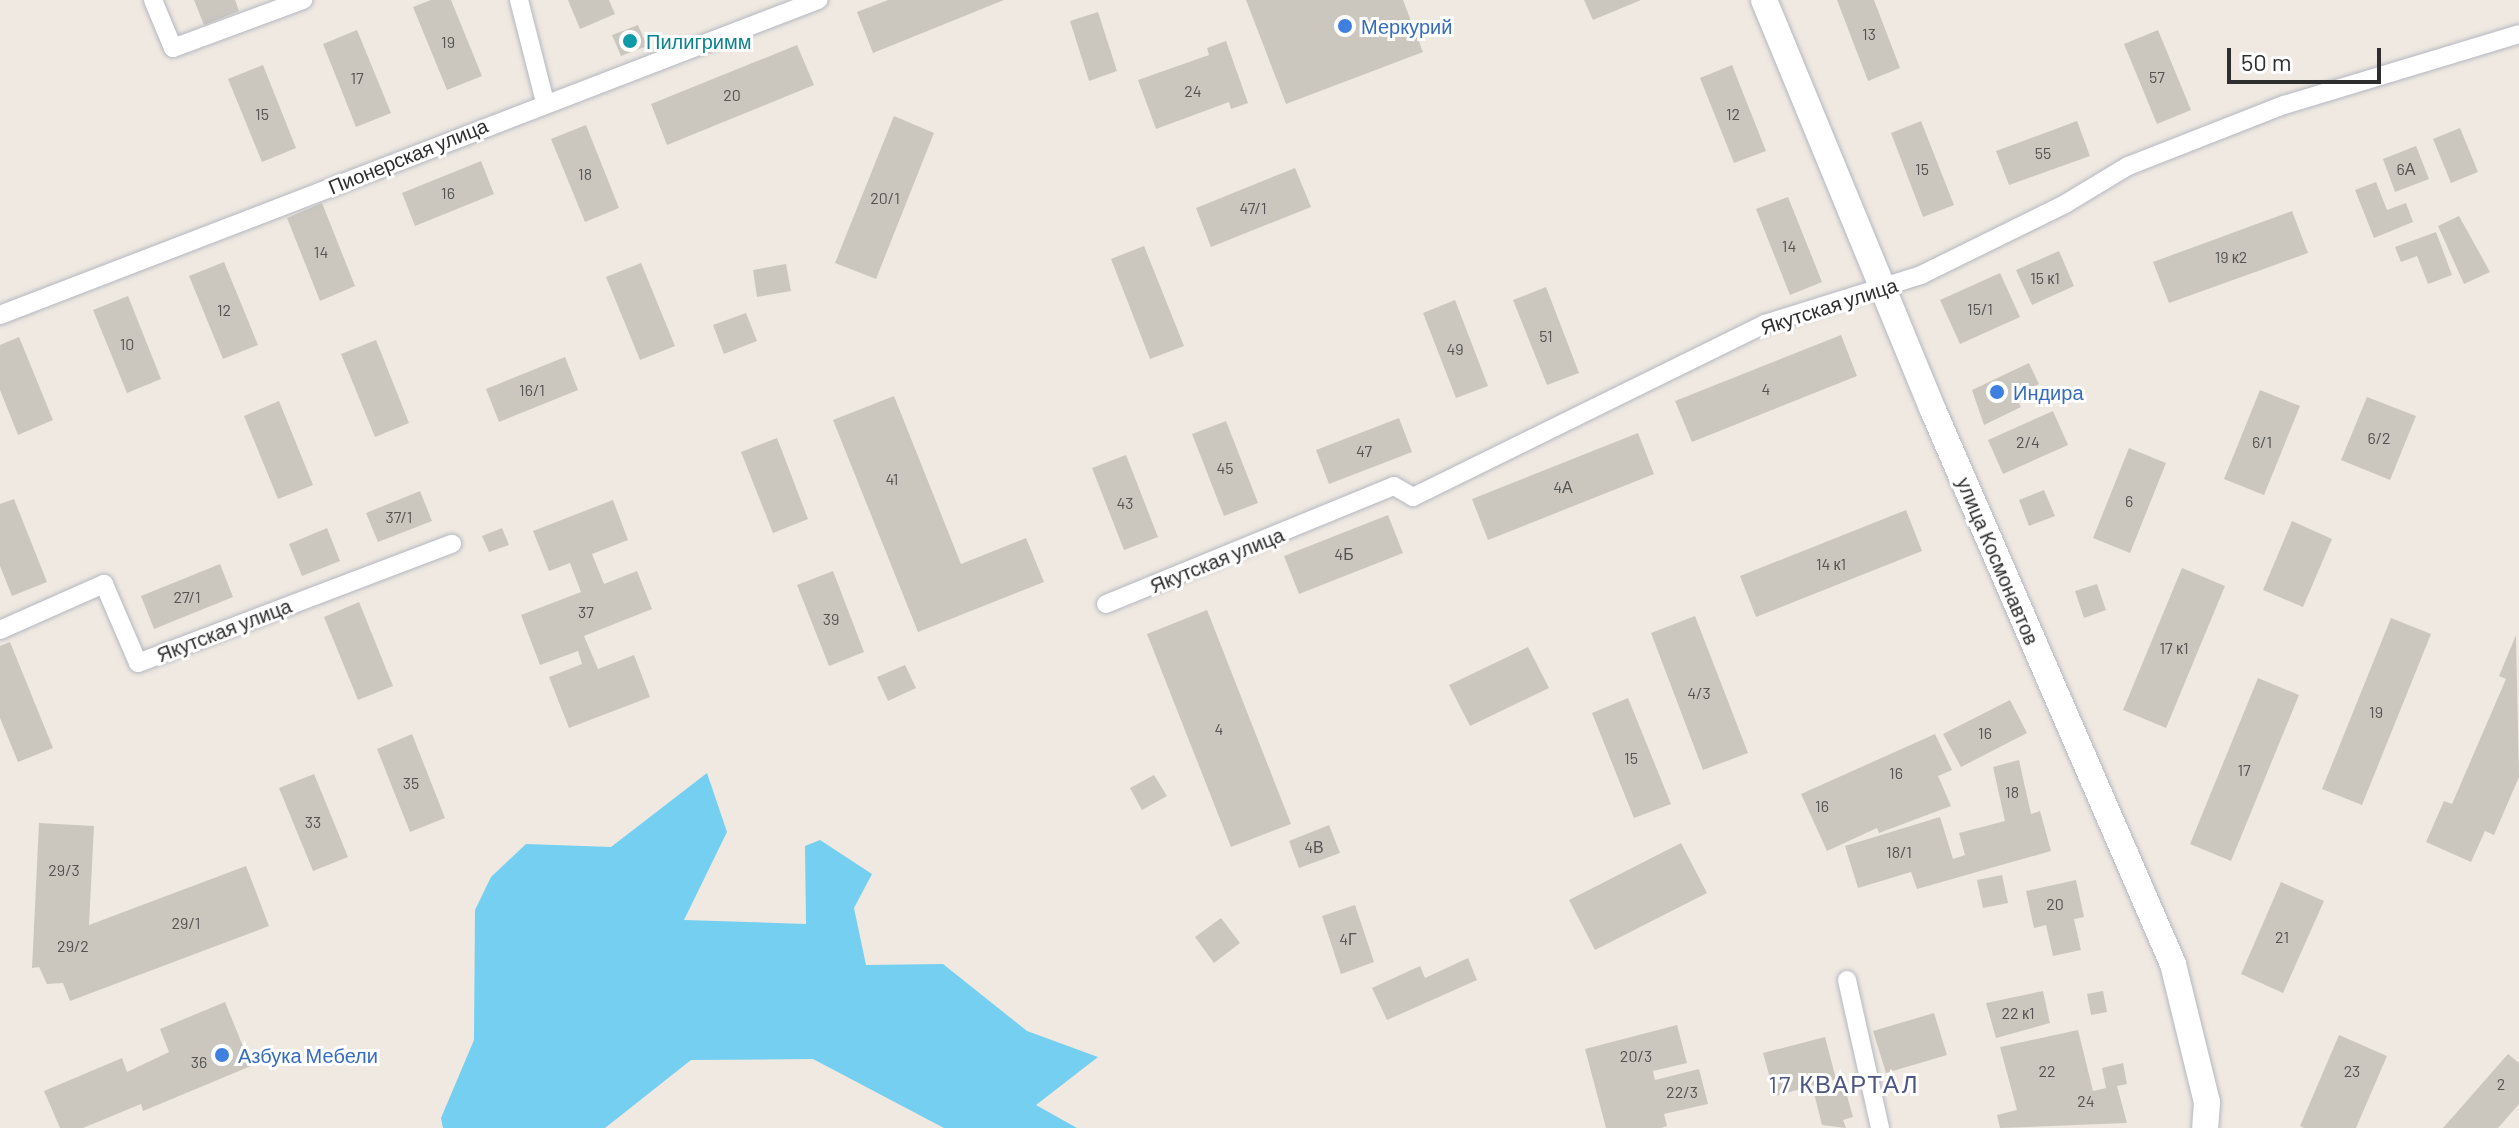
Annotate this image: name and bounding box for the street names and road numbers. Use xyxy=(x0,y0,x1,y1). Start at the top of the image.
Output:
street label: Пионерская улица xyxy=(325,113,491,199)
street label: Якутская улица xyxy=(1758,273,1900,339)
street label: улица Космонавтов xyxy=(1952,474,2044,648)
street label: Якутская улица xyxy=(1146,522,1288,598)
street label: Якутская улица xyxy=(153,593,295,667)

